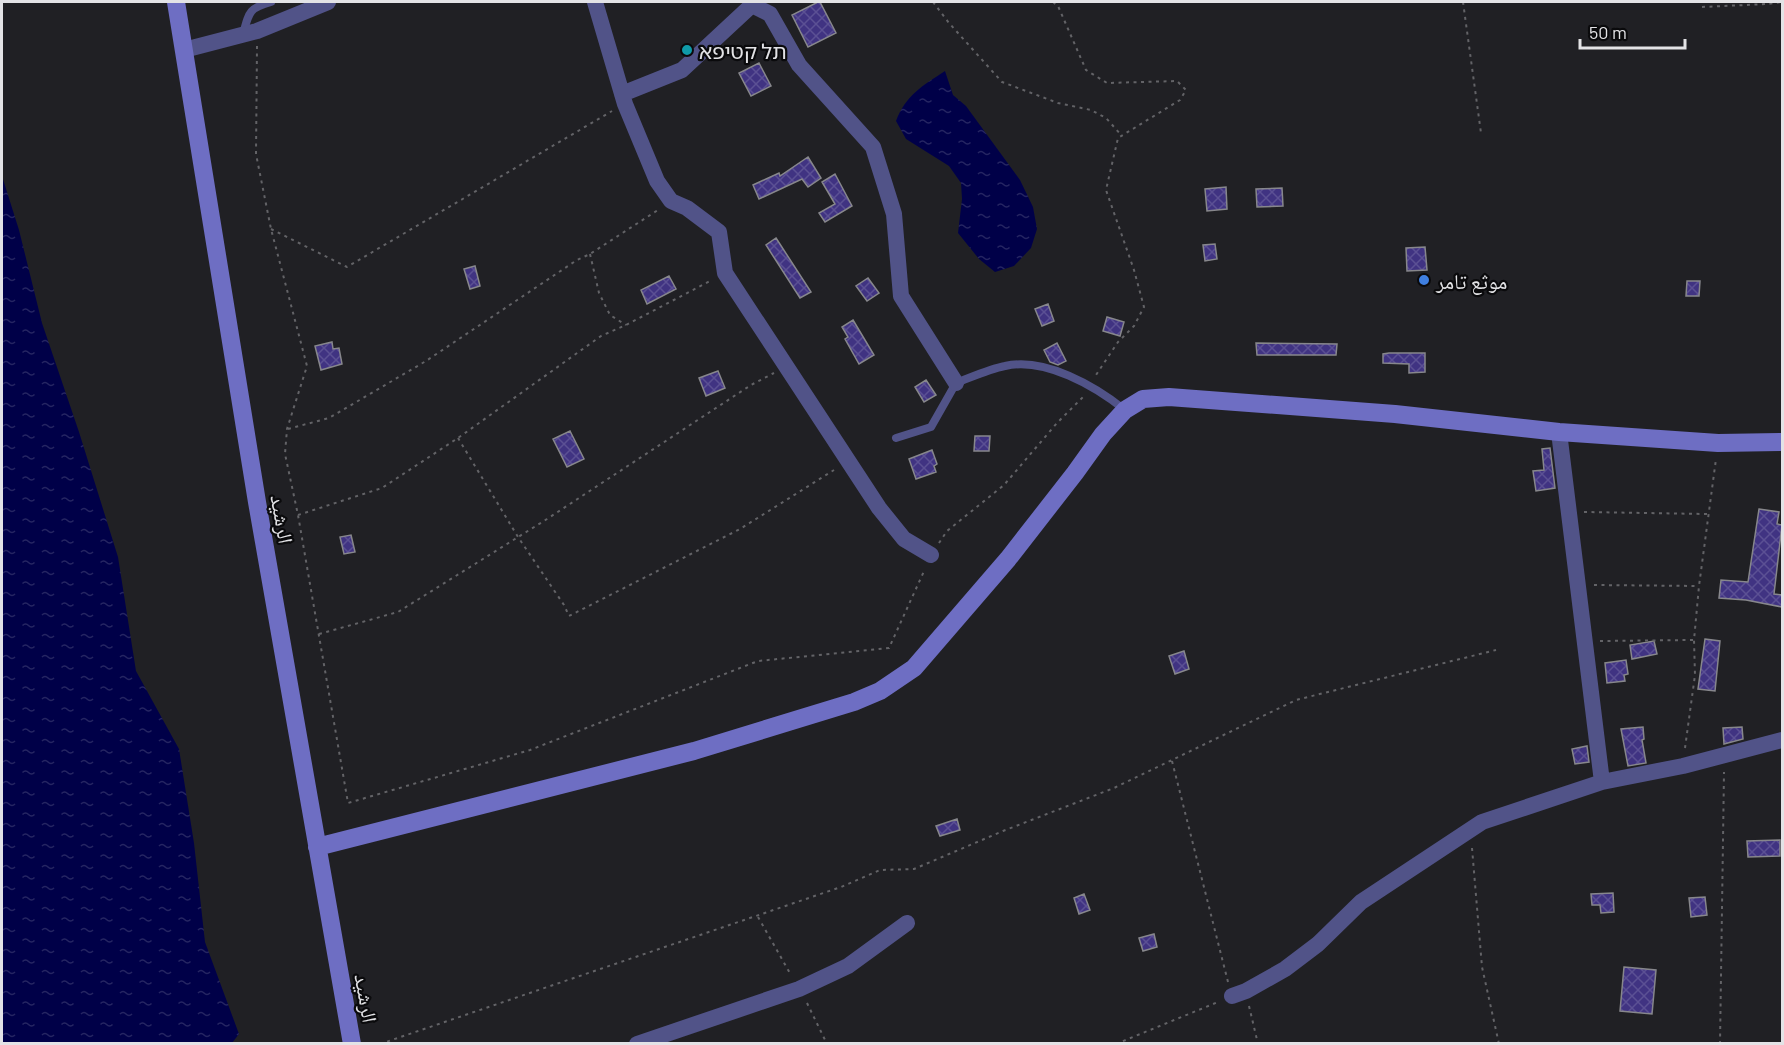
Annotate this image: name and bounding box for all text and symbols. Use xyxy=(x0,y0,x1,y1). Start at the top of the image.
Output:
scale bar xyxy=(1580,12,1685,50)
text: 50 m xyxy=(1589,21,1627,43)
place label: תל קטיפא xyxy=(699,38,787,63)
marker: תל קטיפא xyxy=(680,43,694,57)
place label: موثع تامر xyxy=(1435,268,1507,295)
marker: موثع تامر xyxy=(1417,273,1431,287)
street label: الرشيد xyxy=(266,493,300,545)
street label: الرشيد xyxy=(350,972,384,1024)

